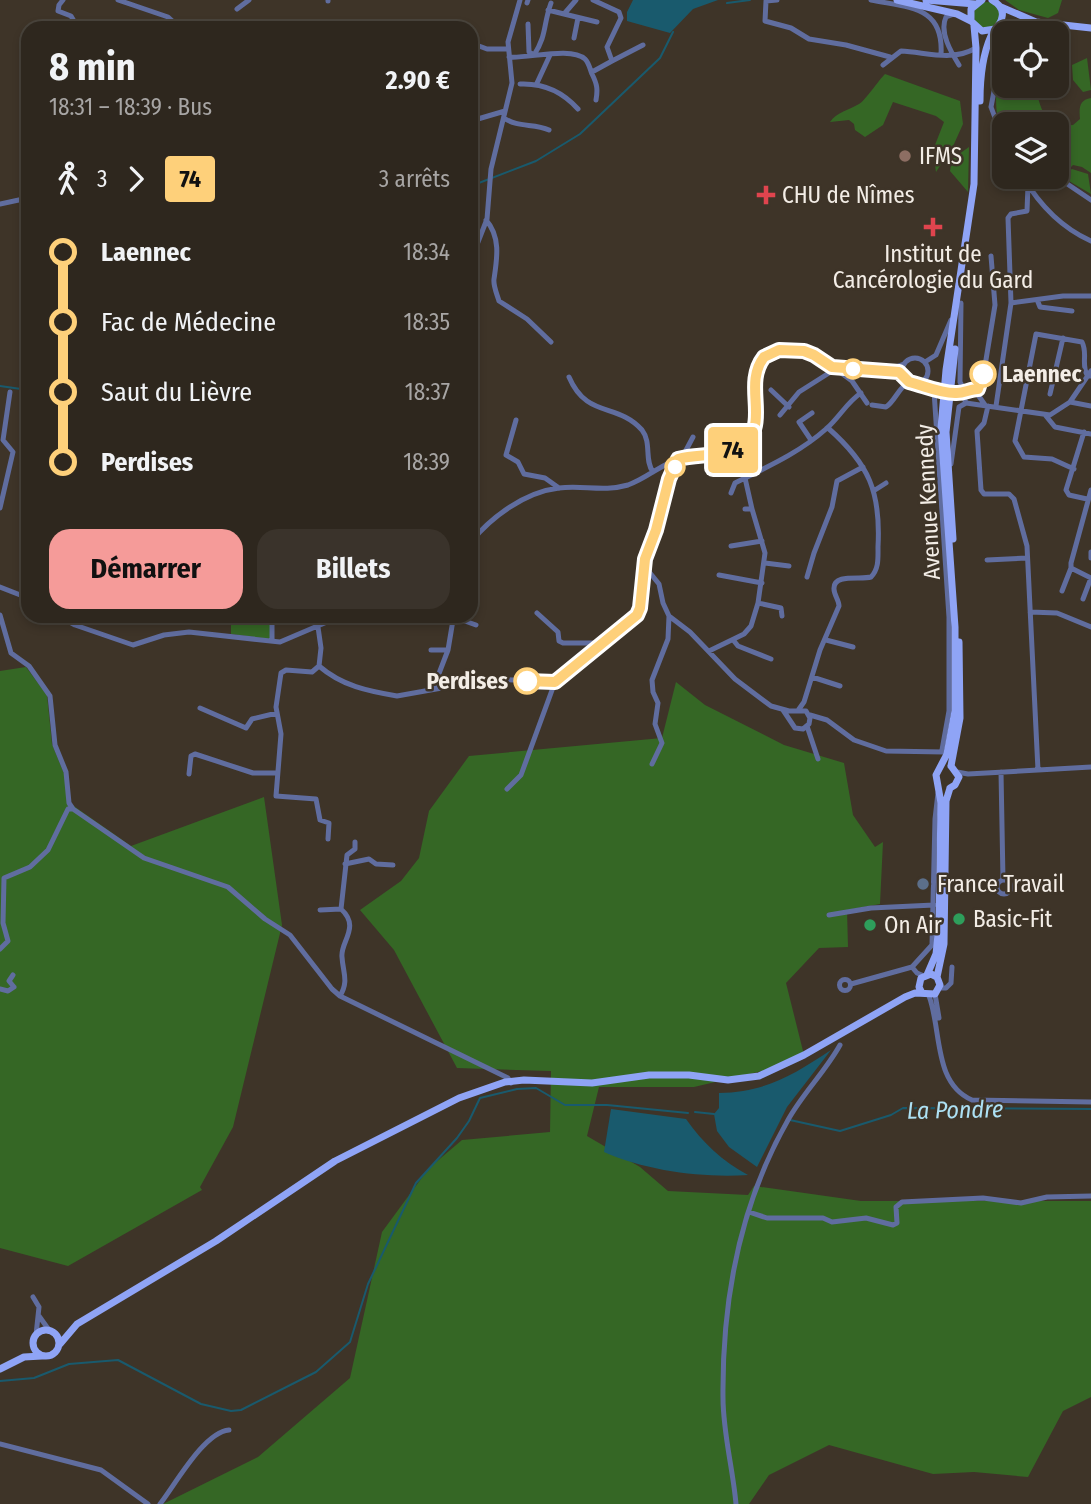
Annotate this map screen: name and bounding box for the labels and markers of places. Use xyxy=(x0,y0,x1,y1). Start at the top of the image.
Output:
place label: IFMS xyxy=(919,142,962,170)
marker: IFMS xyxy=(897,148,913,164)
place label: CHU de Nîmes xyxy=(782,181,915,209)
marker: CHU de Nîmes xyxy=(756,185,776,205)
marker: Institut de Cancérologie du Gard xyxy=(923,217,943,237)
place label: Institut de Cancérologie du Gard xyxy=(833,240,1033,294)
unlabelled marker xyxy=(843,359,863,379)
place label: Laennec xyxy=(1002,360,1081,388)
marker: Laennec xyxy=(970,361,996,387)
unlabelled marker xyxy=(665,457,685,477)
place label: Perdises xyxy=(426,667,508,695)
marker: Perdises xyxy=(514,668,540,694)
place label: France Travail xyxy=(937,870,1064,898)
marker: France Travail xyxy=(915,876,931,892)
place label: Basic-Fit xyxy=(973,905,1053,933)
place label: On Air xyxy=(884,911,942,939)
marker: Basic-Fit xyxy=(951,911,967,927)
marker: On Air xyxy=(862,917,878,933)

